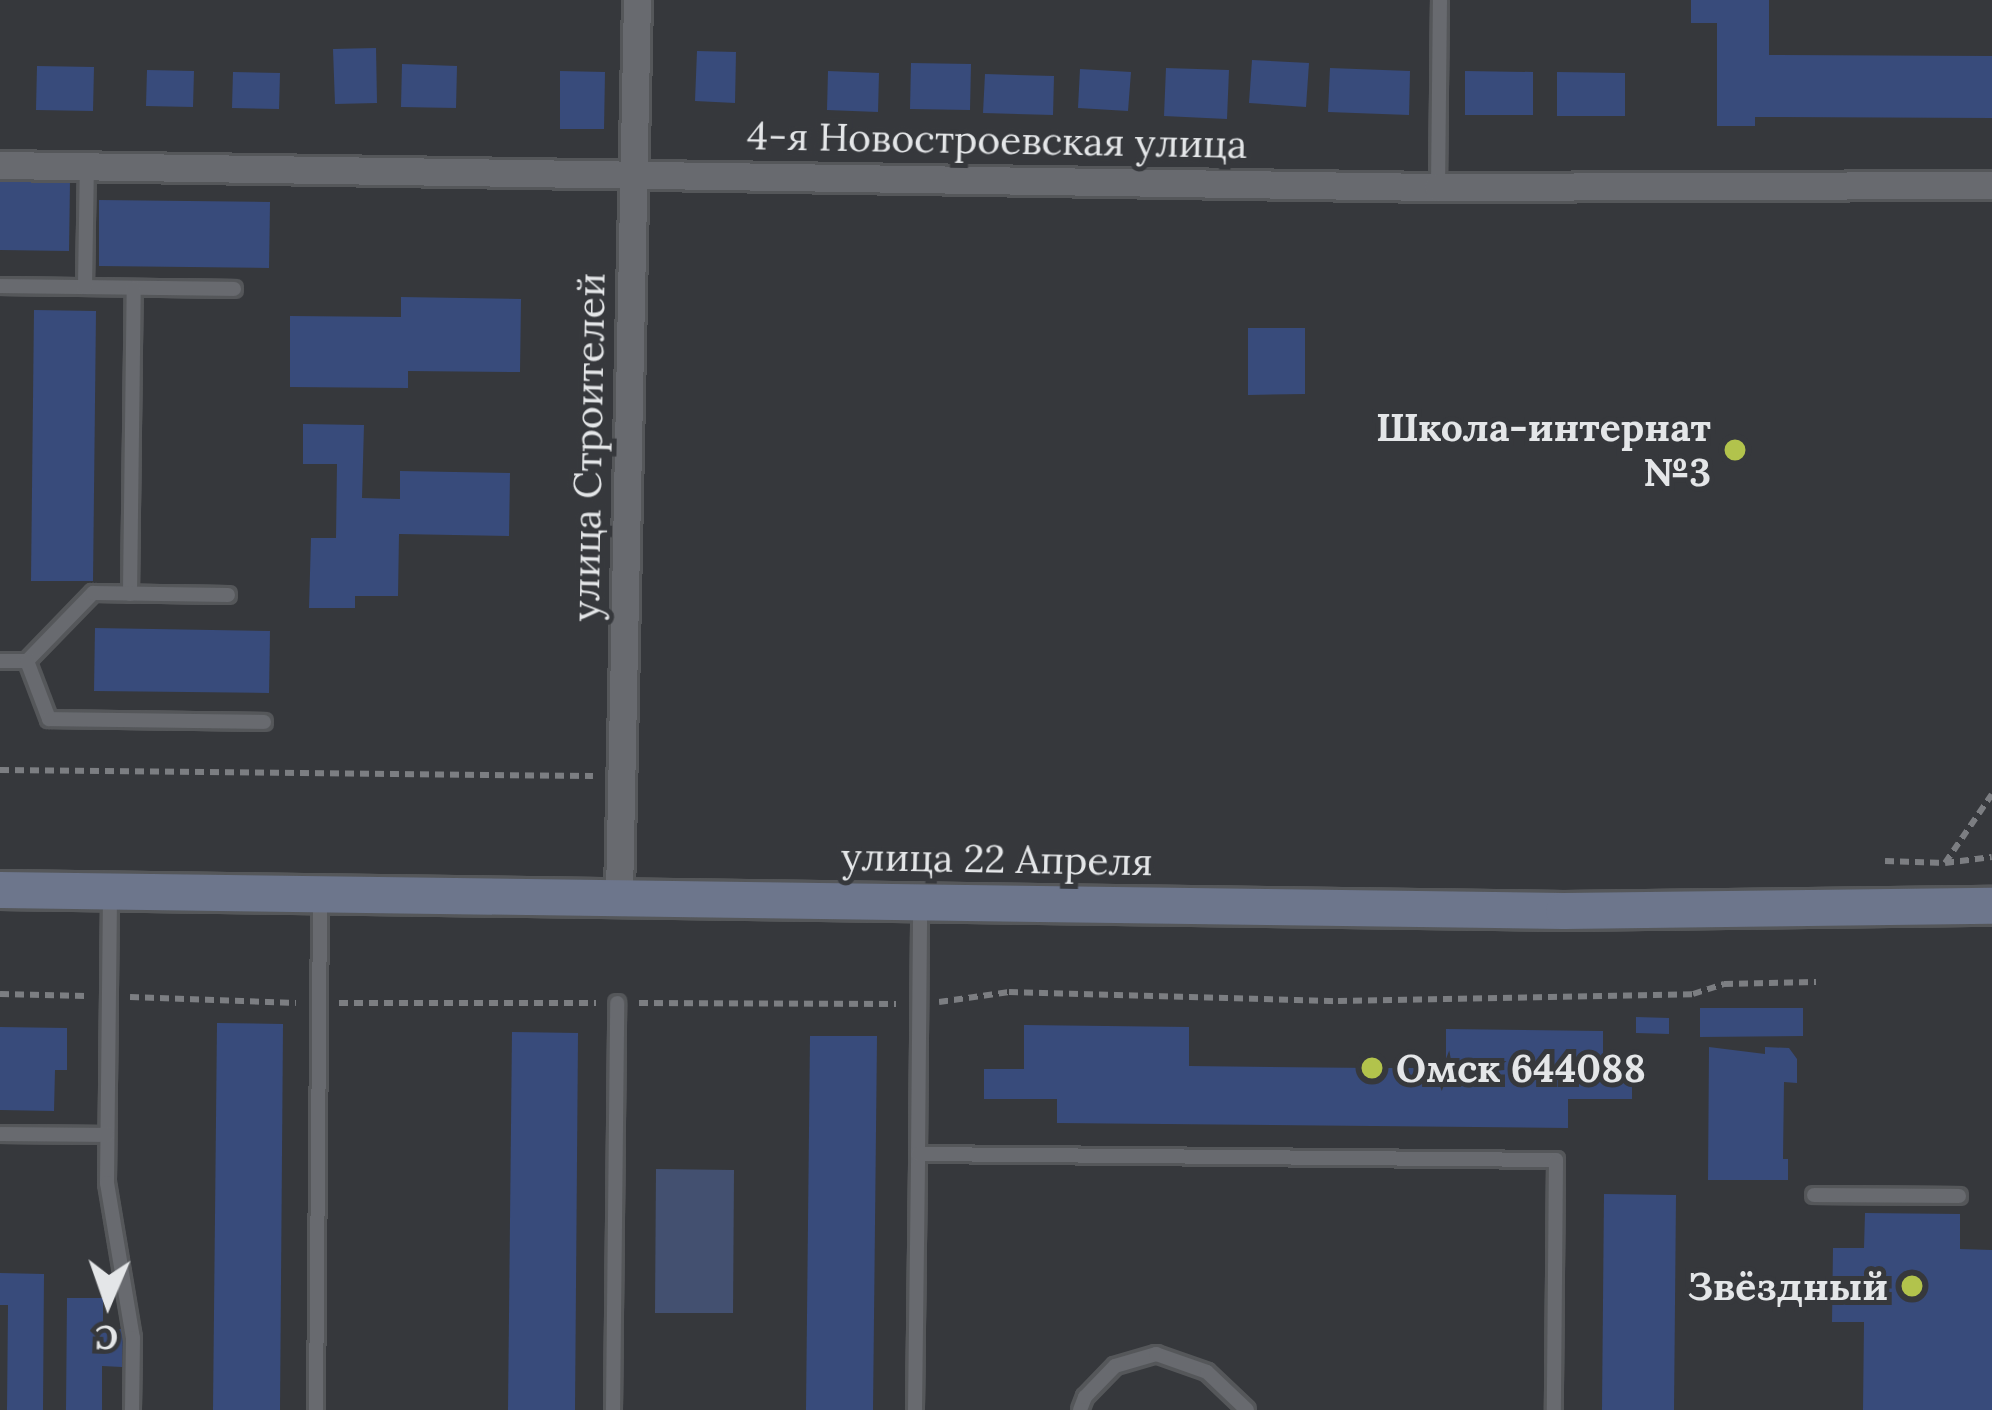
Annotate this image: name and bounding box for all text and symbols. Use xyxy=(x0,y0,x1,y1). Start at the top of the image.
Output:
street label: 4-я Новостроевская улица xyxy=(747,112,1247,168)
street label: улица Строителей xyxy=(562,272,614,622)
place label: Школа-интернат №3 xyxy=(1376,405,1711,496)
marker: Школа-интернат №3 xyxy=(1722,437,1748,463)
street label: улица 22 Апреля xyxy=(841,833,1153,885)
place label: Омск 644088 xyxy=(1396,1045,1646,1091)
marker: Омск 644088 xyxy=(1359,1055,1385,1081)
north arrow xyxy=(48,1242,168,1362)
place label: Звёздный xyxy=(1687,1263,1888,1309)
marker: Звёздный xyxy=(1899,1273,1925,1299)
text: С xyxy=(95,1317,119,1359)

